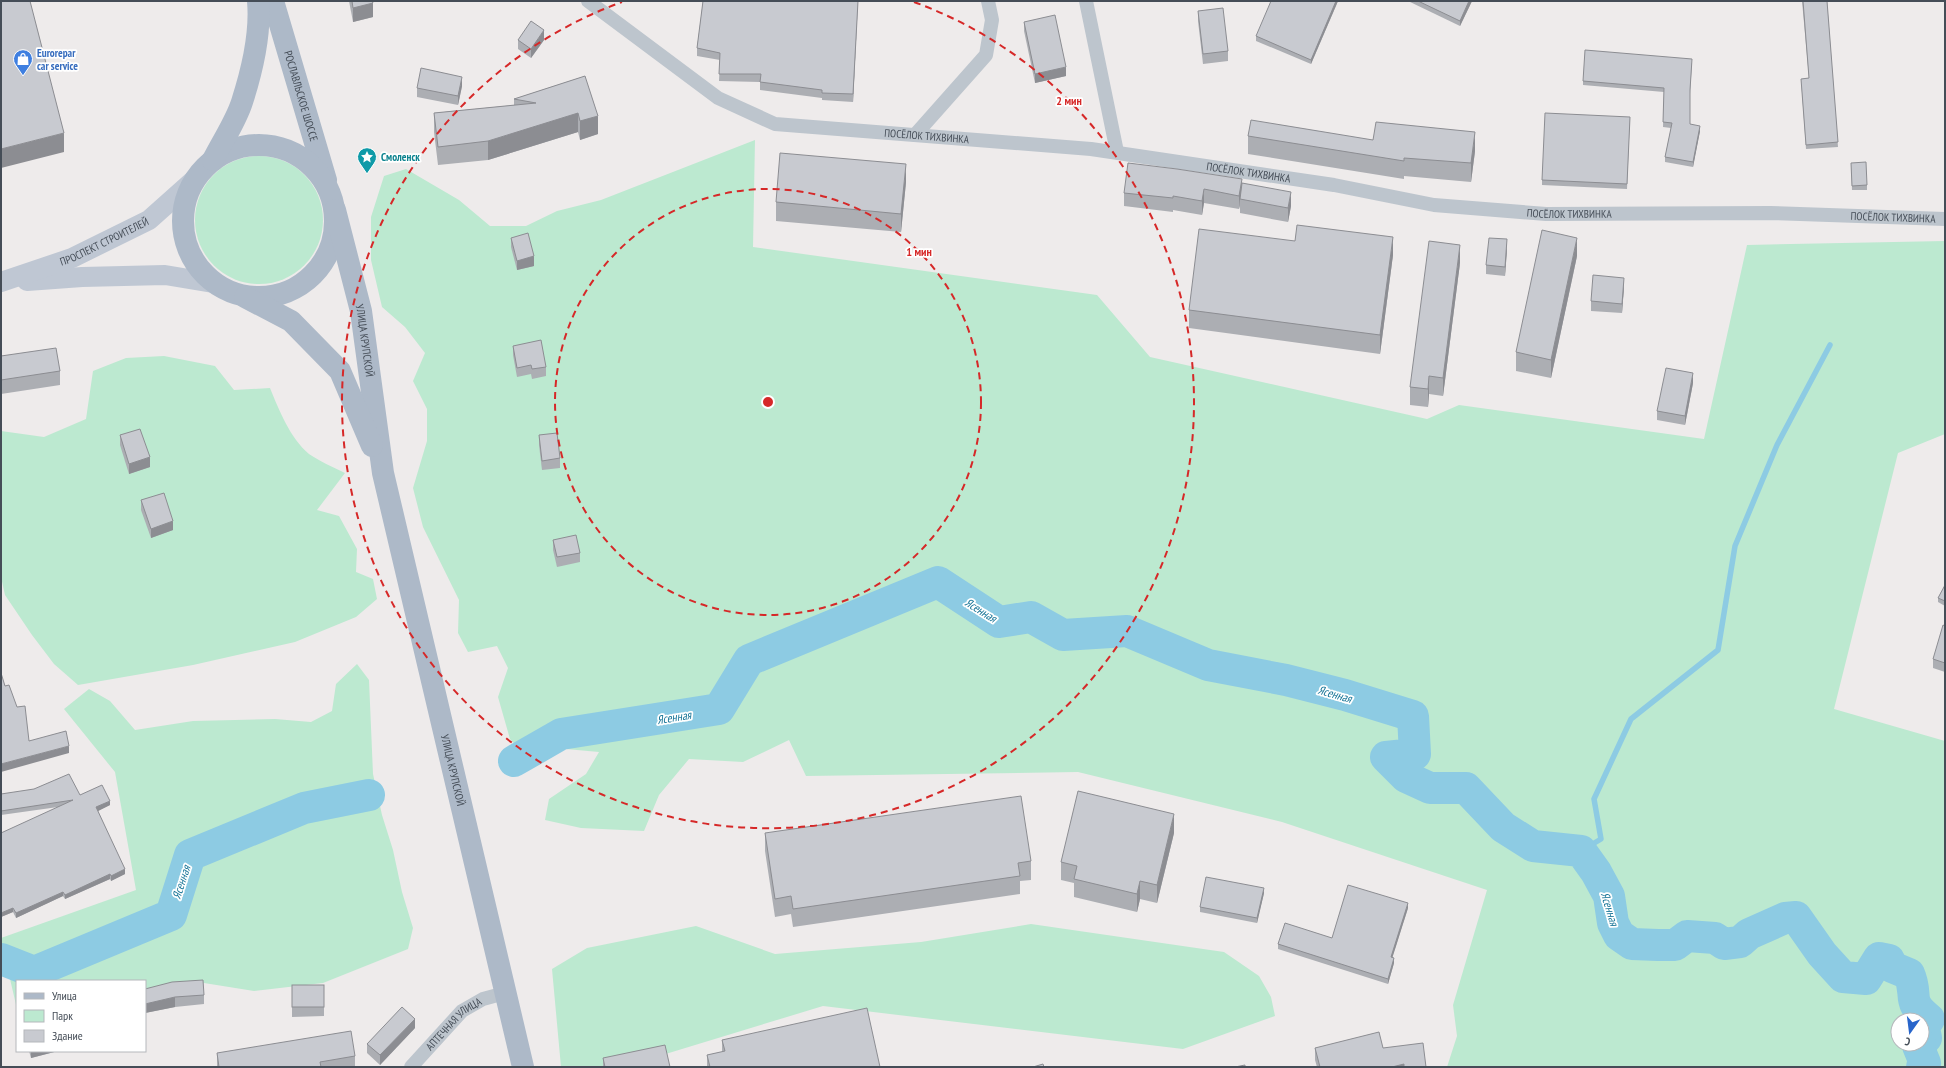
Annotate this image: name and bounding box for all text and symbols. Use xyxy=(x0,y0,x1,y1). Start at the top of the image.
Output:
place label: Eurorepar car service xyxy=(37,46,78,73)
shop icon: Eurorepar car service xyxy=(12,48,34,76)
street label: РОСЛАВЛЬСКОЕ ШОССЕ xyxy=(281,49,321,143)
text: 2 мин xyxy=(1056,93,1082,108)
street label: ПОСЁЛОК ТИХВИНКА xyxy=(884,126,970,146)
place icon: Смоленск xyxy=(356,146,378,174)
place label: Смоленск xyxy=(381,150,420,164)
street label: ПОСЁЛОК ТИХВИНКА xyxy=(1205,159,1292,186)
street label: ПОСЁЛОК ТИХВИНКА xyxy=(1526,205,1612,221)
street label: ПОСЁЛОК ТИХВИНКА xyxy=(1850,209,1937,226)
street label: ПРОСПЕКТ СТРОИТЕЛЕЙ xyxy=(58,214,151,269)
text: 1 мин xyxy=(906,244,932,259)
street label: УЛИЦА КРУПСКОЙ xyxy=(353,303,377,378)
centre of rings xyxy=(761,395,775,409)
water label: Ясенная xyxy=(962,595,1001,626)
water label: Ясенная xyxy=(1316,682,1355,706)
water label: Ясенная xyxy=(656,707,694,727)
street label: УЛИЦА КРУПСКОЙ xyxy=(438,733,468,807)
water label: Ясенная xyxy=(169,862,194,901)
water label: Ясенная xyxy=(1598,890,1623,929)
legend xyxy=(16,980,146,1052)
text: Улица xyxy=(52,988,77,1003)
street label: АПТЕЧНАЯ УЛИЦА xyxy=(423,994,485,1053)
text: Парк xyxy=(52,1008,73,1023)
north arrow xyxy=(1890,1012,1930,1052)
text: Здание xyxy=(52,1028,83,1043)
text: С xyxy=(1903,1034,1912,1049)

